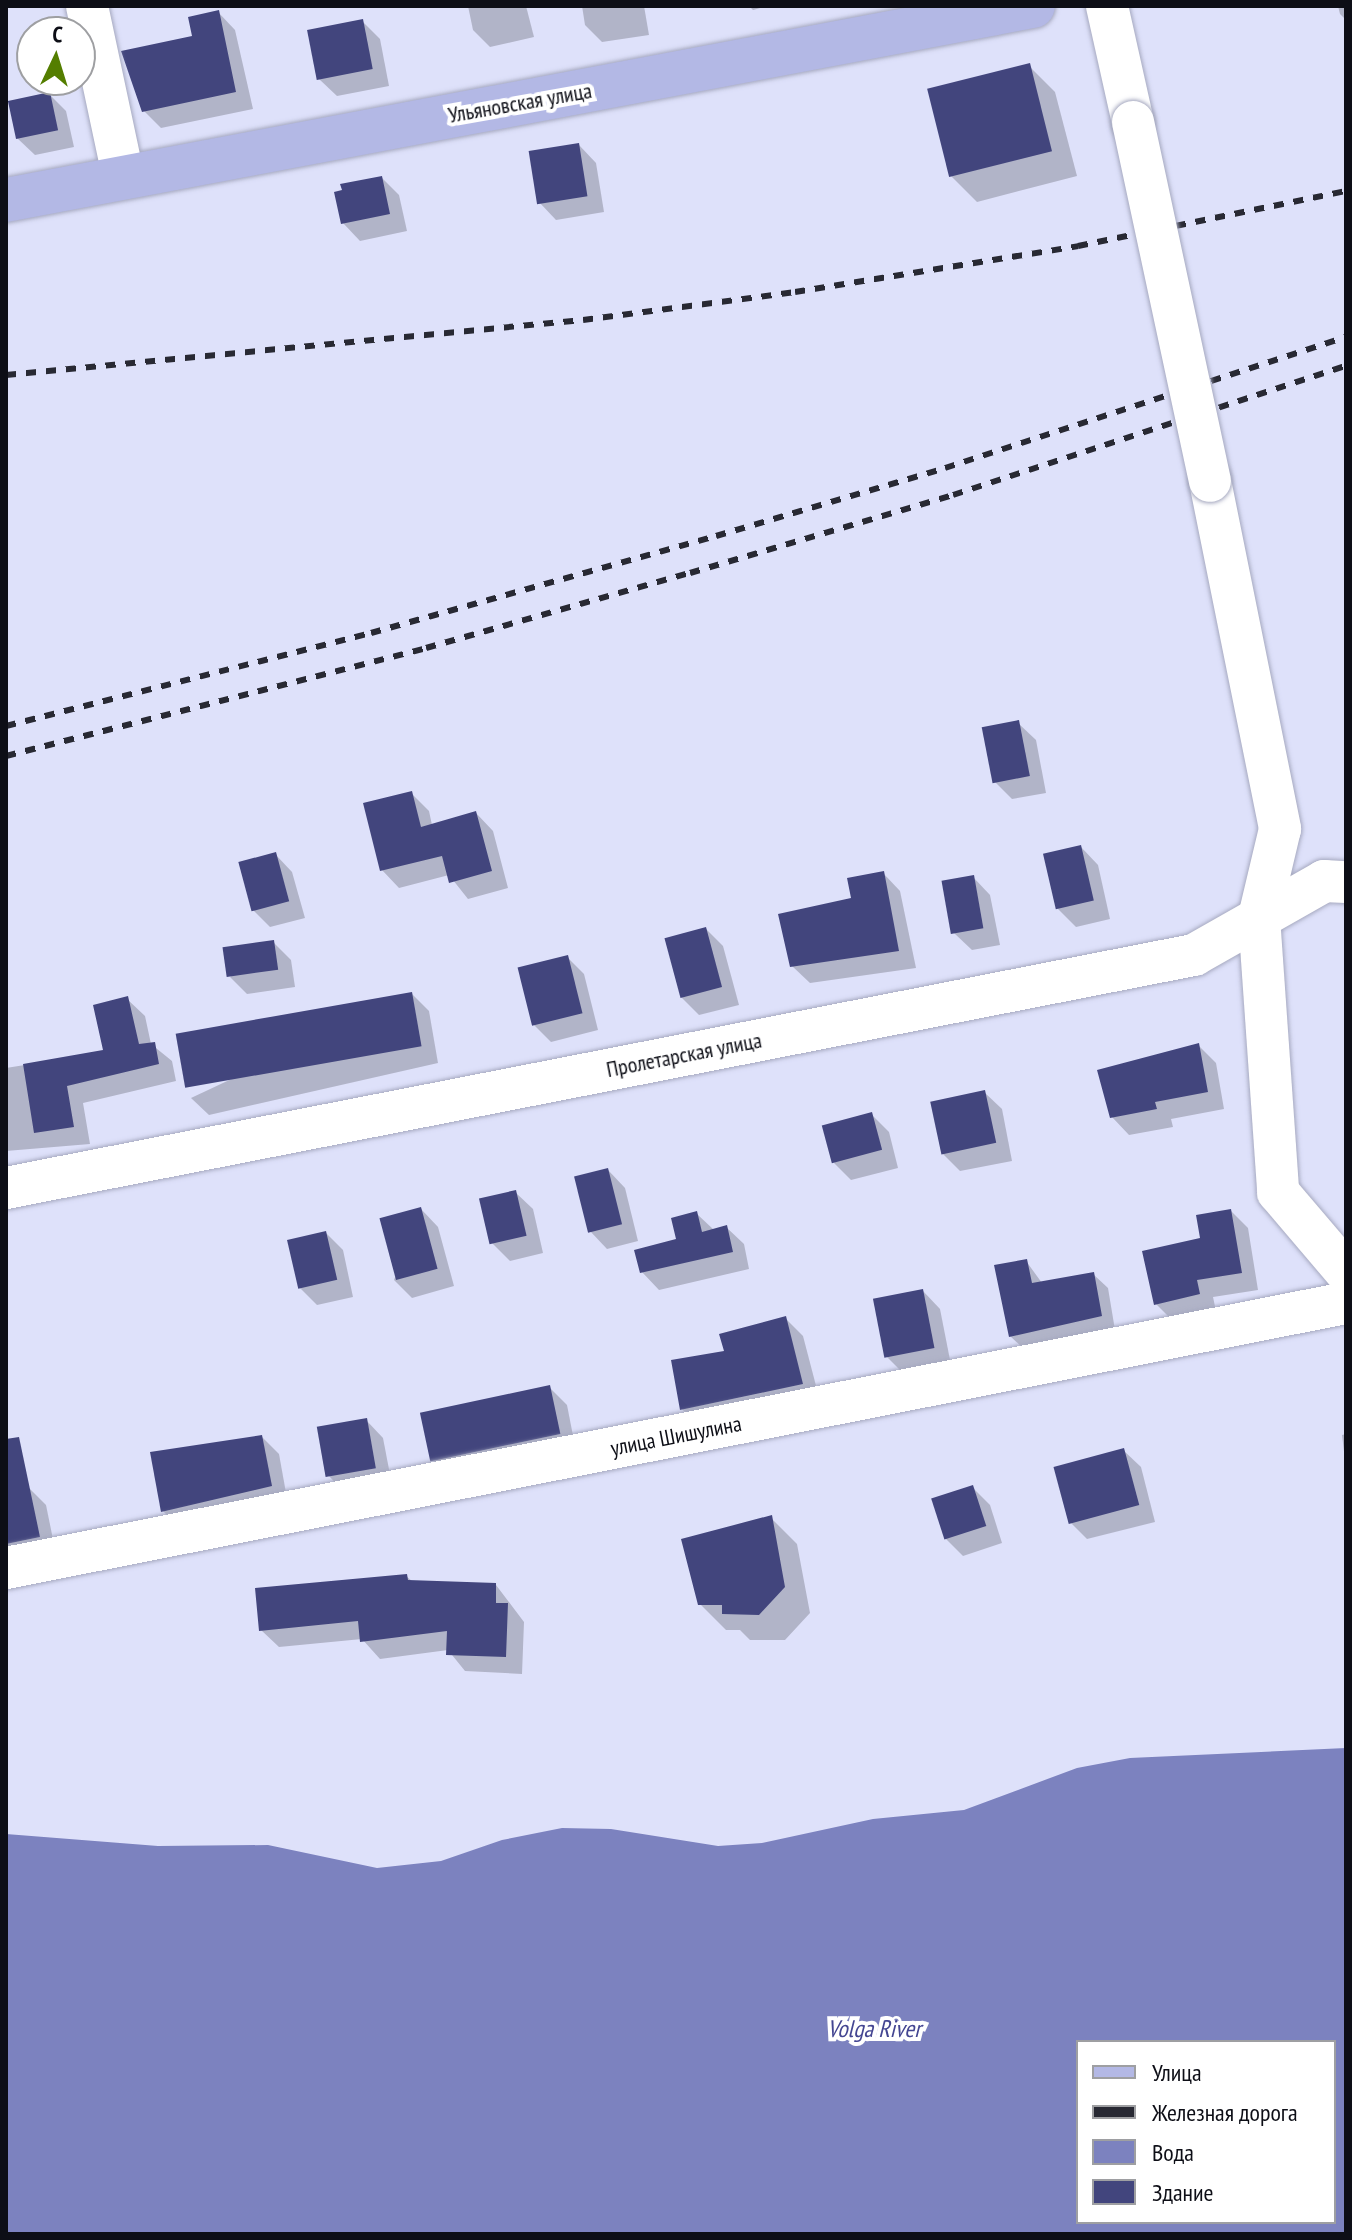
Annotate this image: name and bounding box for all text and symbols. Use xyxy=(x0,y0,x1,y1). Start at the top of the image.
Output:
north arrow xyxy=(16,16,96,96)
text: С xyxy=(52,20,64,48)
street label: Ульяновская улица xyxy=(446,77,594,129)
street label: Пролетарская улица xyxy=(604,1027,764,1083)
street label: улица Шишулина xyxy=(608,1410,744,1462)
water label: Volga River xyxy=(827,2015,921,2043)
legend xyxy=(1076,2040,1336,2224)
text: Улица xyxy=(1152,2057,1202,2088)
text: Железная дорога xyxy=(1152,2097,1298,2128)
text: Вода xyxy=(1152,2137,1194,2168)
text: Здание xyxy=(1152,2177,1213,2208)

